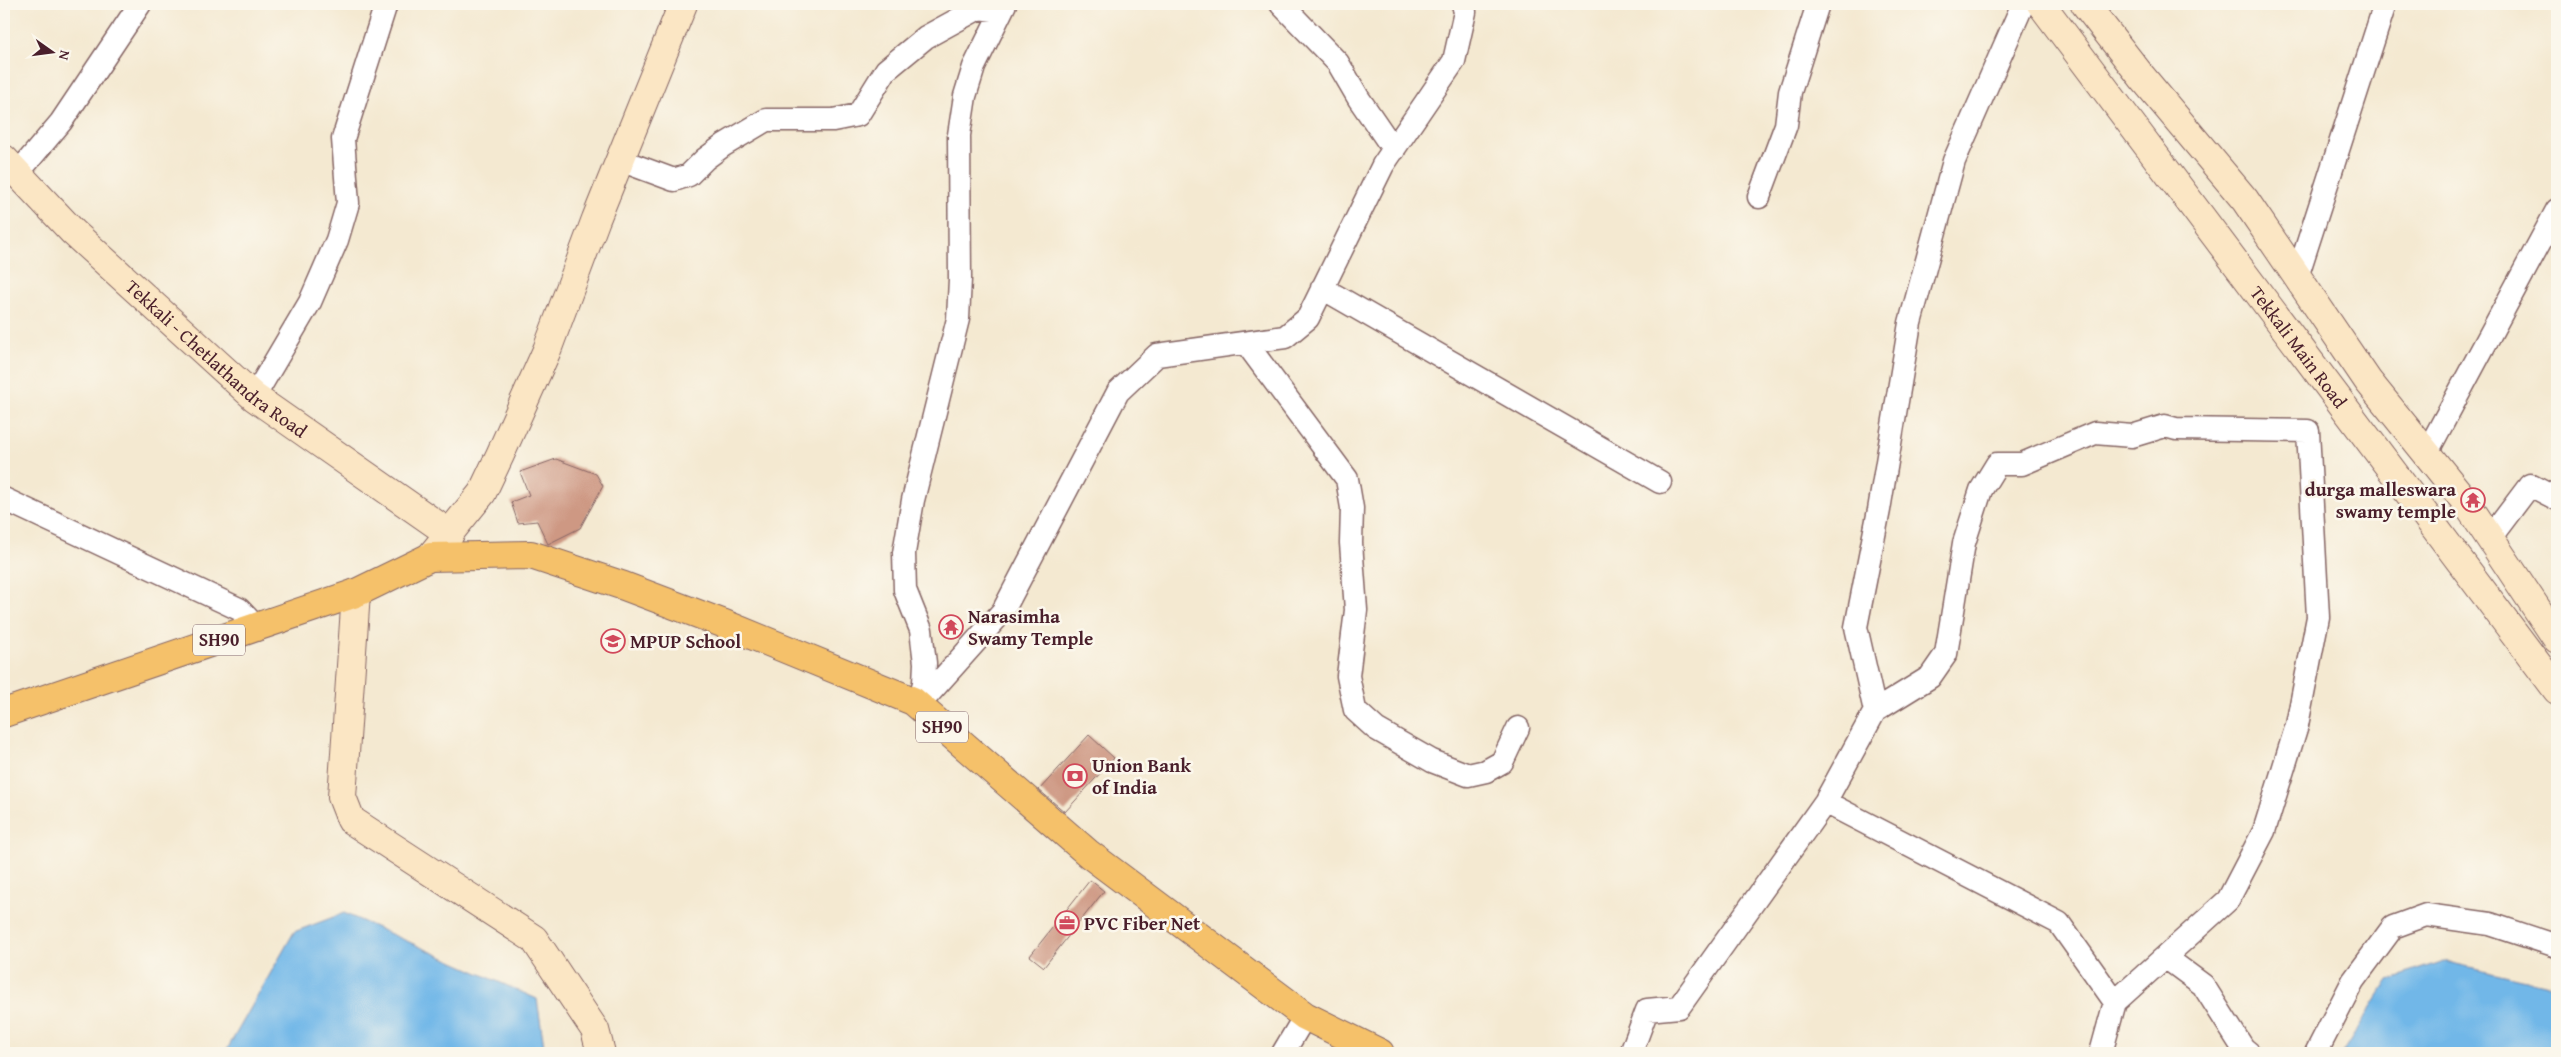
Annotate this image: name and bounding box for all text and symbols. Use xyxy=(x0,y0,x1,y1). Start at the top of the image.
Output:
north arrow xyxy=(28,28,78,78)
text: N xyxy=(54,48,75,63)
street label: Tekkali - Chetlathandra Road xyxy=(120,273,314,445)
street label: Tekkali Main Road xyxy=(2244,280,2355,415)
place label: durga malleswara swamy temple xyxy=(2305,475,2456,525)
temple icon: durga malleswara swamy temple xyxy=(2460,487,2486,513)
place label: Narasimha Swamy Temple xyxy=(968,602,1093,652)
temple icon: Narasimha Swamy Temple xyxy=(938,614,964,640)
road number: SH90 xyxy=(193,624,245,656)
place label: MPUP School xyxy=(630,627,741,655)
school or university icon: MPUP School xyxy=(600,628,626,654)
road number: SH90 xyxy=(916,712,968,742)
place label: Union Bank of India xyxy=(1092,751,1191,801)
bank icon: Union Bank of India xyxy=(1062,763,1088,789)
place label: PVC Fiber Net xyxy=(1084,909,1201,937)
office icon: PVC Fiber Net xyxy=(1054,910,1080,936)

